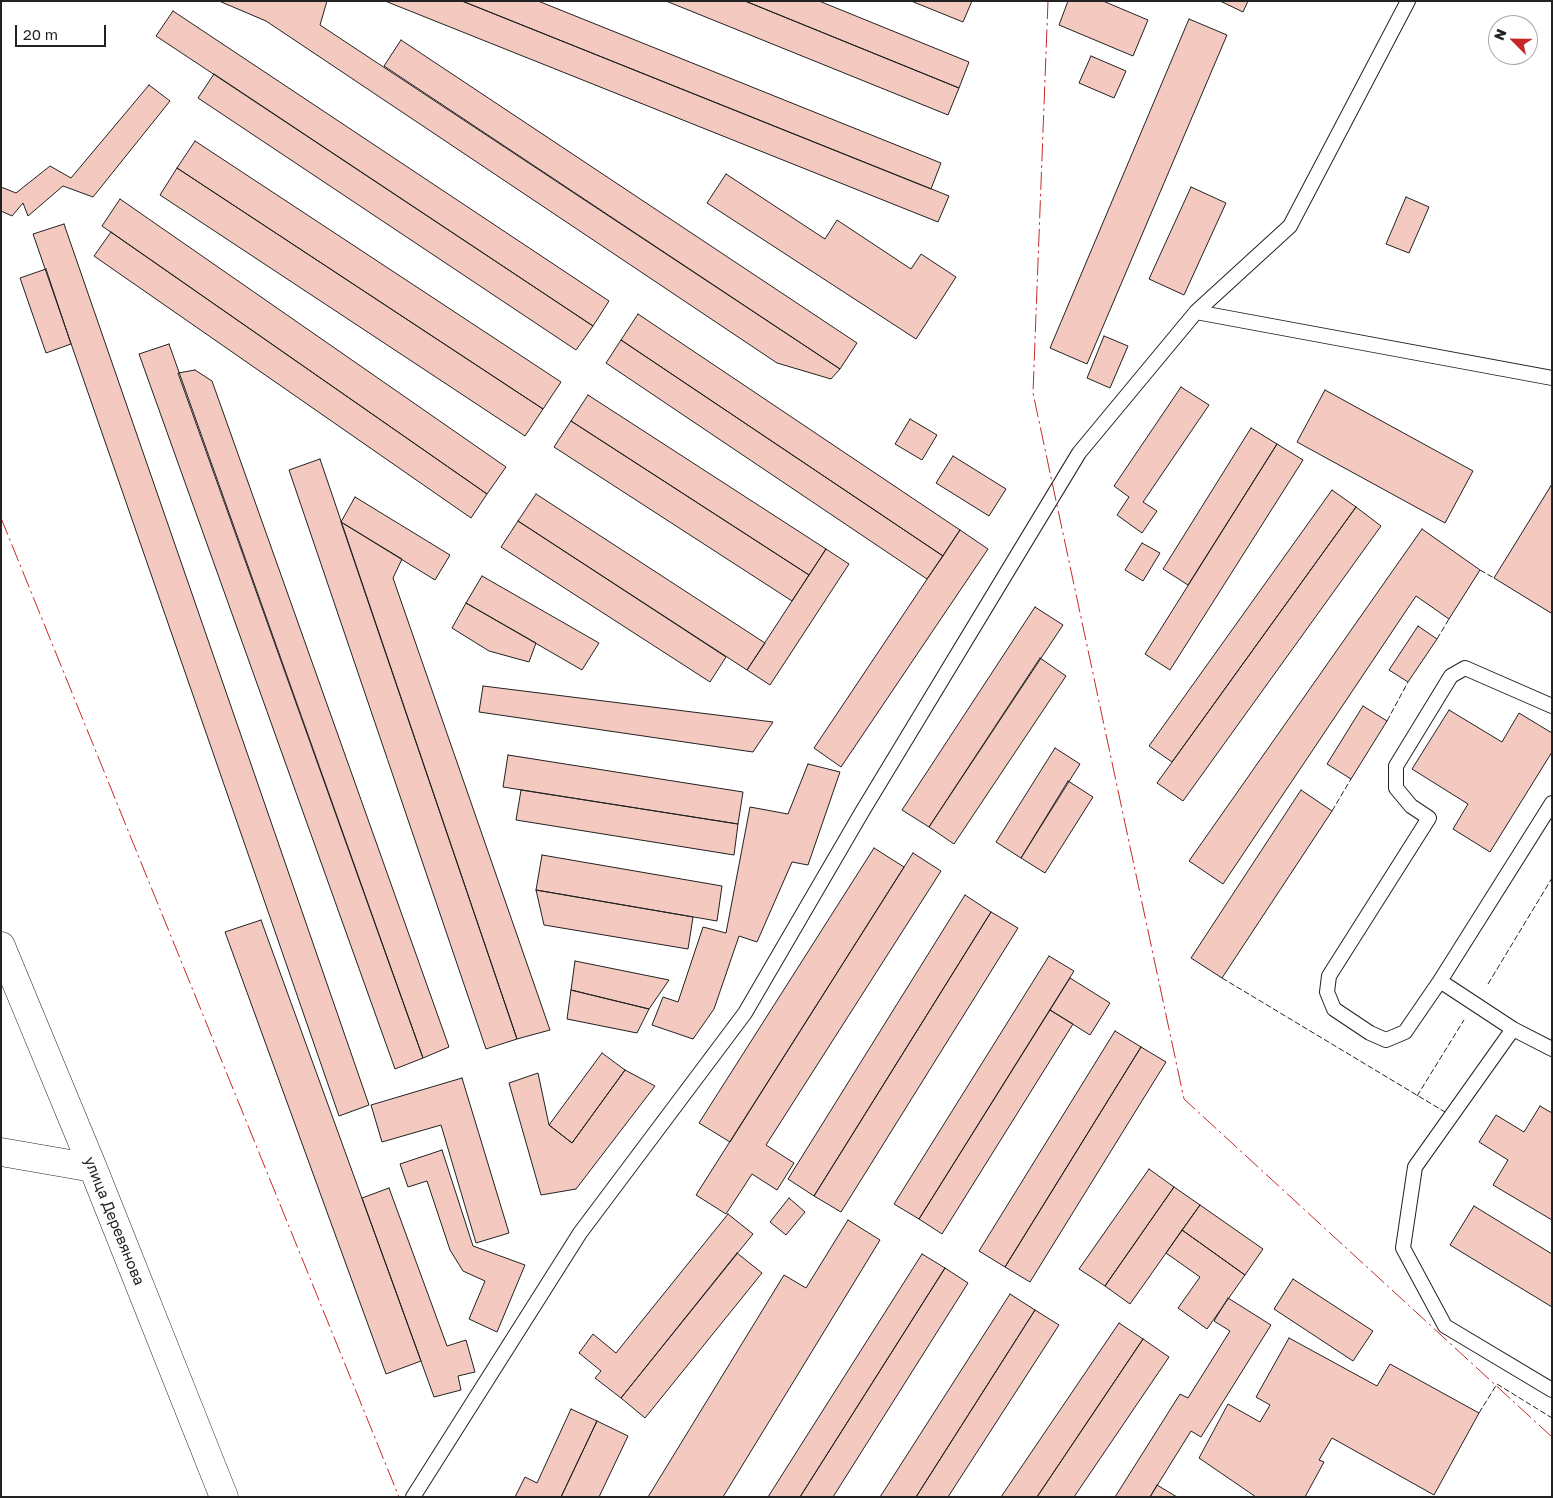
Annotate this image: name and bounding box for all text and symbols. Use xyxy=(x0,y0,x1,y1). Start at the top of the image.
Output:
scale bar xyxy=(18,15,109,47)
north arrow xyxy=(1488,15,1538,65)
text: 20 m xyxy=(23,25,58,43)
text: N xyxy=(1490,26,1510,43)
street label: улица Деревянова xyxy=(80,1154,148,1288)

